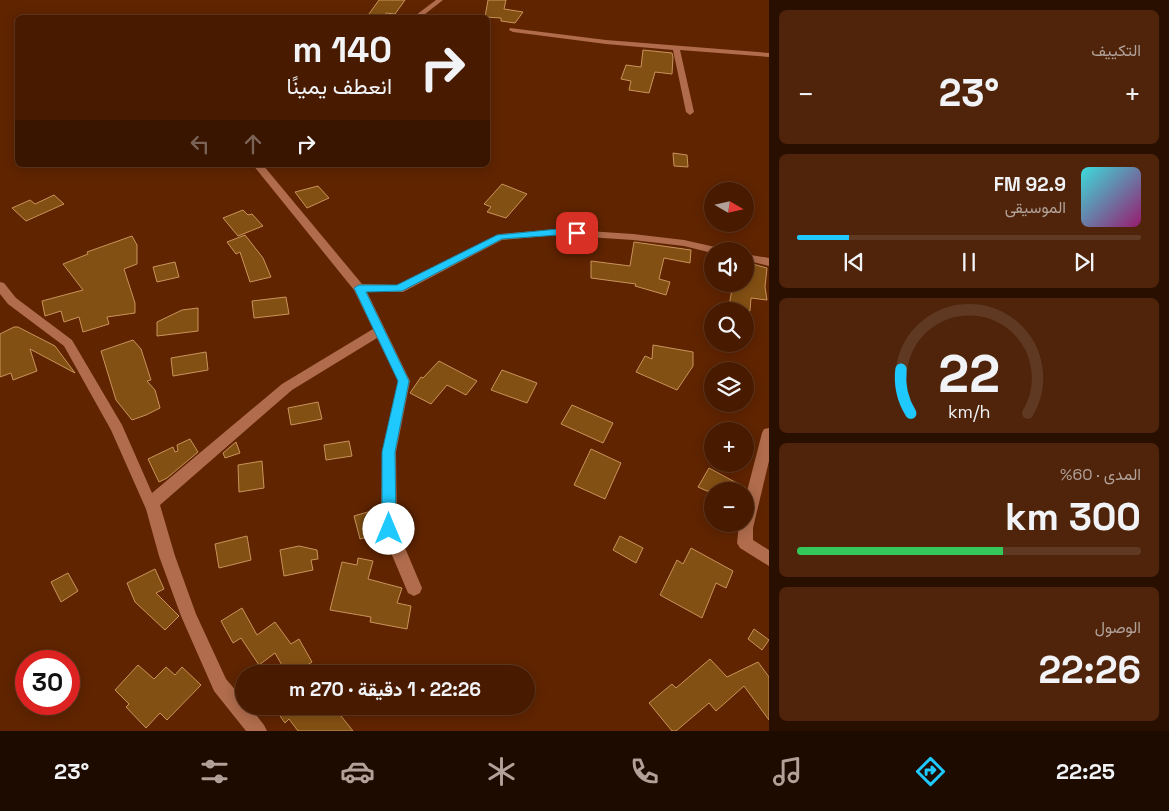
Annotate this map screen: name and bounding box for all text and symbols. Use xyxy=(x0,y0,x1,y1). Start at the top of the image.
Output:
text: 140 m xyxy=(292,28,392,72)
icon: right xyxy=(410,35,475,100)
text: التكييف xyxy=(1091,40,1141,61)
text: 23° xyxy=(939,69,999,117)
text: انعطف يمينًا xyxy=(286,72,392,100)
text: − xyxy=(797,76,814,112)
text: + xyxy=(1124,76,1141,112)
icon: left xyxy=(186,130,214,158)
icon: ahead xyxy=(239,130,267,158)
icon: right xyxy=(292,130,320,158)
text: 92.9 FM xyxy=(994,172,1066,197)
north arrow xyxy=(704,182,754,232)
map controls xyxy=(704,182,754,532)
text: الموسيقى xyxy=(1005,197,1066,218)
pin xyxy=(556,212,598,254)
icon: arrive xyxy=(563,219,591,247)
button: sound xyxy=(704,242,754,292)
icon: previous xyxy=(840,248,868,276)
icon: pause xyxy=(955,248,983,276)
icon: next xyxy=(1070,248,1098,276)
button: search xyxy=(704,302,754,352)
text: 22 xyxy=(938,341,1000,407)
button: layers xyxy=(704,362,754,412)
text: km/h xyxy=(948,400,990,423)
button: + xyxy=(704,422,754,472)
text: المدى · 60% xyxy=(1060,464,1141,485)
button: − xyxy=(704,482,754,532)
text: 300 km xyxy=(1005,493,1141,541)
position arrow xyxy=(362,502,414,554)
text: الوصول xyxy=(1095,617,1141,638)
text: 22:26 xyxy=(1038,646,1141,694)
speed limit sign: 30 xyxy=(15,650,80,715)
text: 22:26 · 1 دقيقة · 270 m xyxy=(289,677,481,702)
icon: filters xyxy=(197,754,232,789)
icon: car xyxy=(340,754,375,789)
icon: climate xyxy=(484,754,519,789)
icon: phone xyxy=(627,754,662,789)
icon: music xyxy=(770,754,805,789)
icon: directions xyxy=(913,754,948,789)
text: 23° xyxy=(54,757,89,785)
text: 22:25 xyxy=(1056,757,1115,785)

